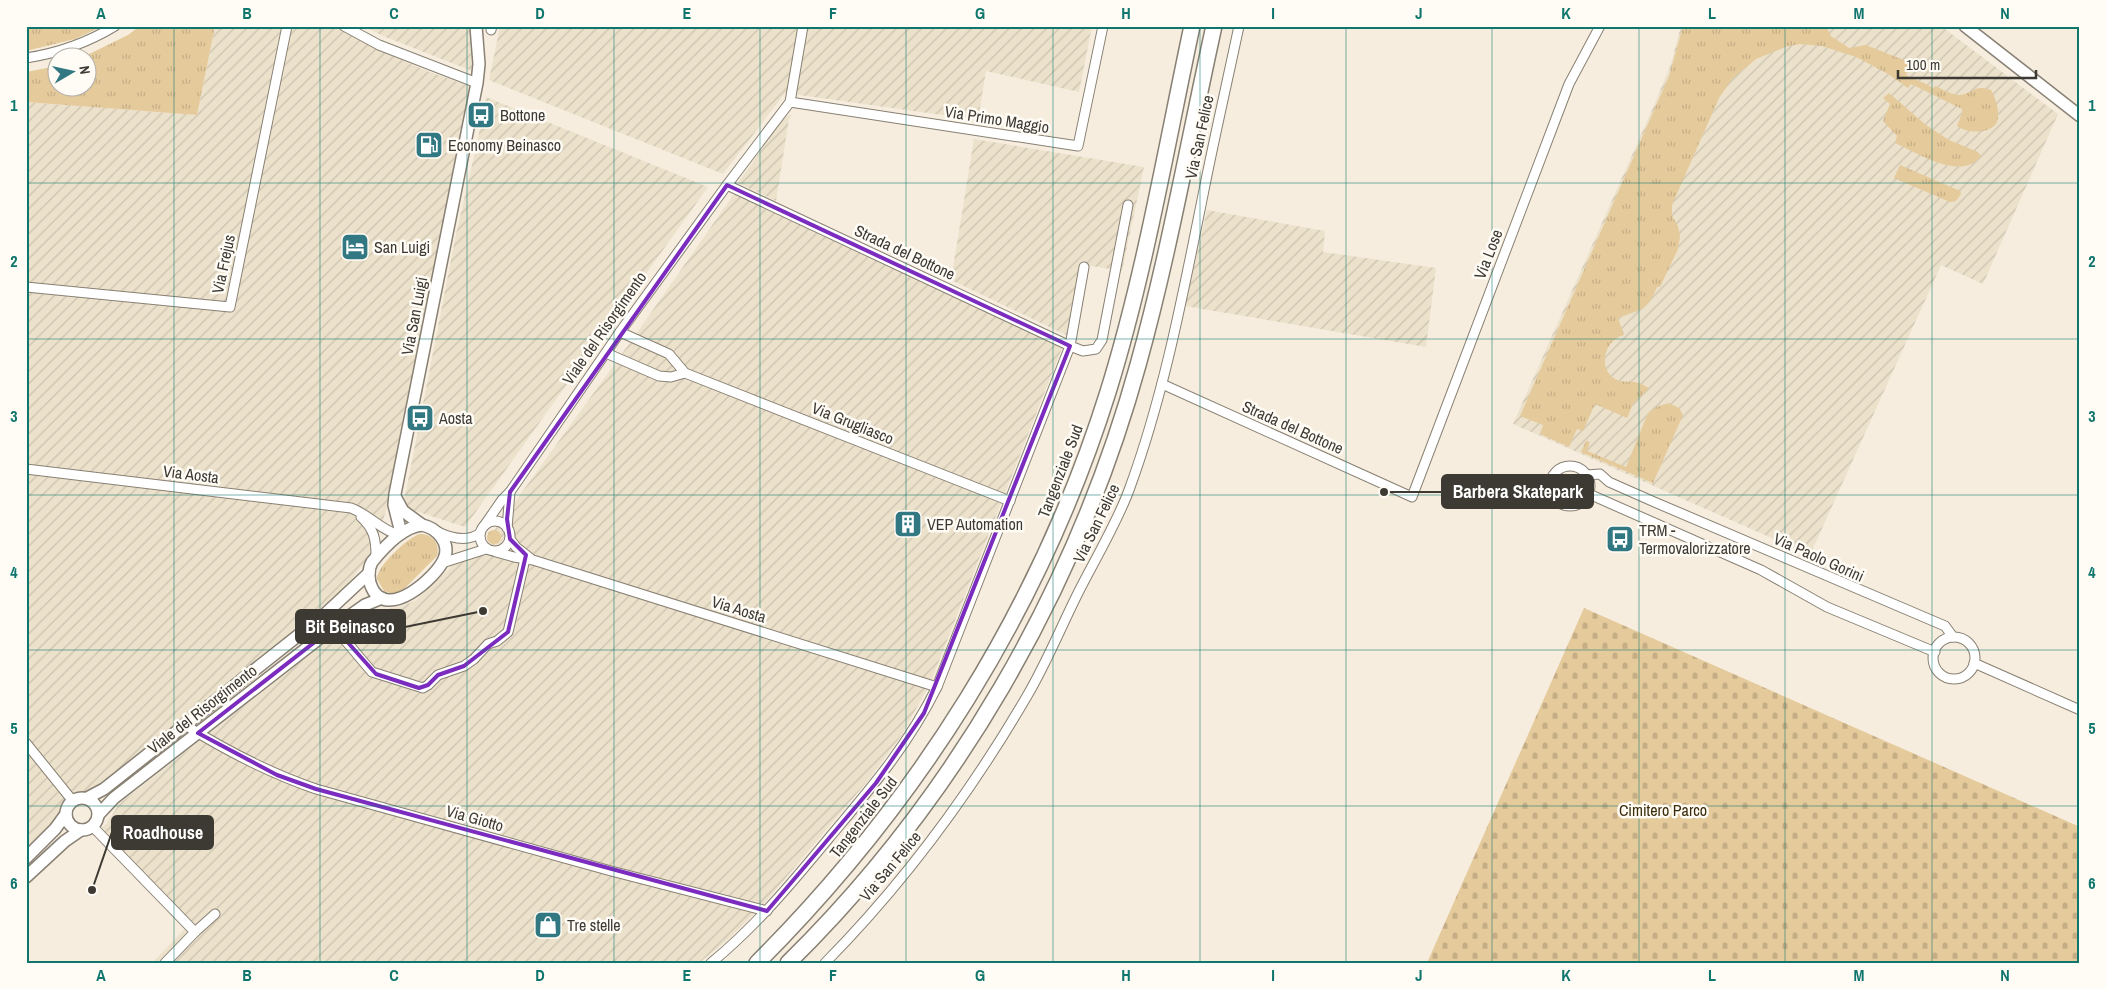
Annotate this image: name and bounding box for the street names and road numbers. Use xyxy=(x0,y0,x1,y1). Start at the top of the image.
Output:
street label: Via San Felice xyxy=(1179,93,1219,181)
street label: Via Primo Maggio xyxy=(943,100,1051,138)
street label: Strada del Bottone xyxy=(851,219,959,285)
street label: Via Lose xyxy=(1468,226,1508,282)
street label: Via Frejus xyxy=(206,233,240,295)
street label: Viale del Risorgimento xyxy=(557,267,651,389)
street label: Via San Luigi xyxy=(396,275,432,357)
street label: Strada del Bottone xyxy=(1239,395,1347,459)
street label: Via Grugliasco xyxy=(809,397,897,449)
street label: Tangenziale Sud xyxy=(1032,421,1088,521)
street label: Via Aosta xyxy=(162,460,221,488)
street label: Via San Felice xyxy=(1067,480,1125,566)
street label: Via Paolo Gorini xyxy=(1770,527,1868,587)
street label: Via Aosta xyxy=(709,590,770,628)
street label: Viale del Risorgimento xyxy=(143,659,261,759)
street label: Tangenziale Sud xyxy=(824,772,902,862)
street label: Via Giotto xyxy=(444,799,506,837)
street label: Via San Felice xyxy=(854,826,926,906)

